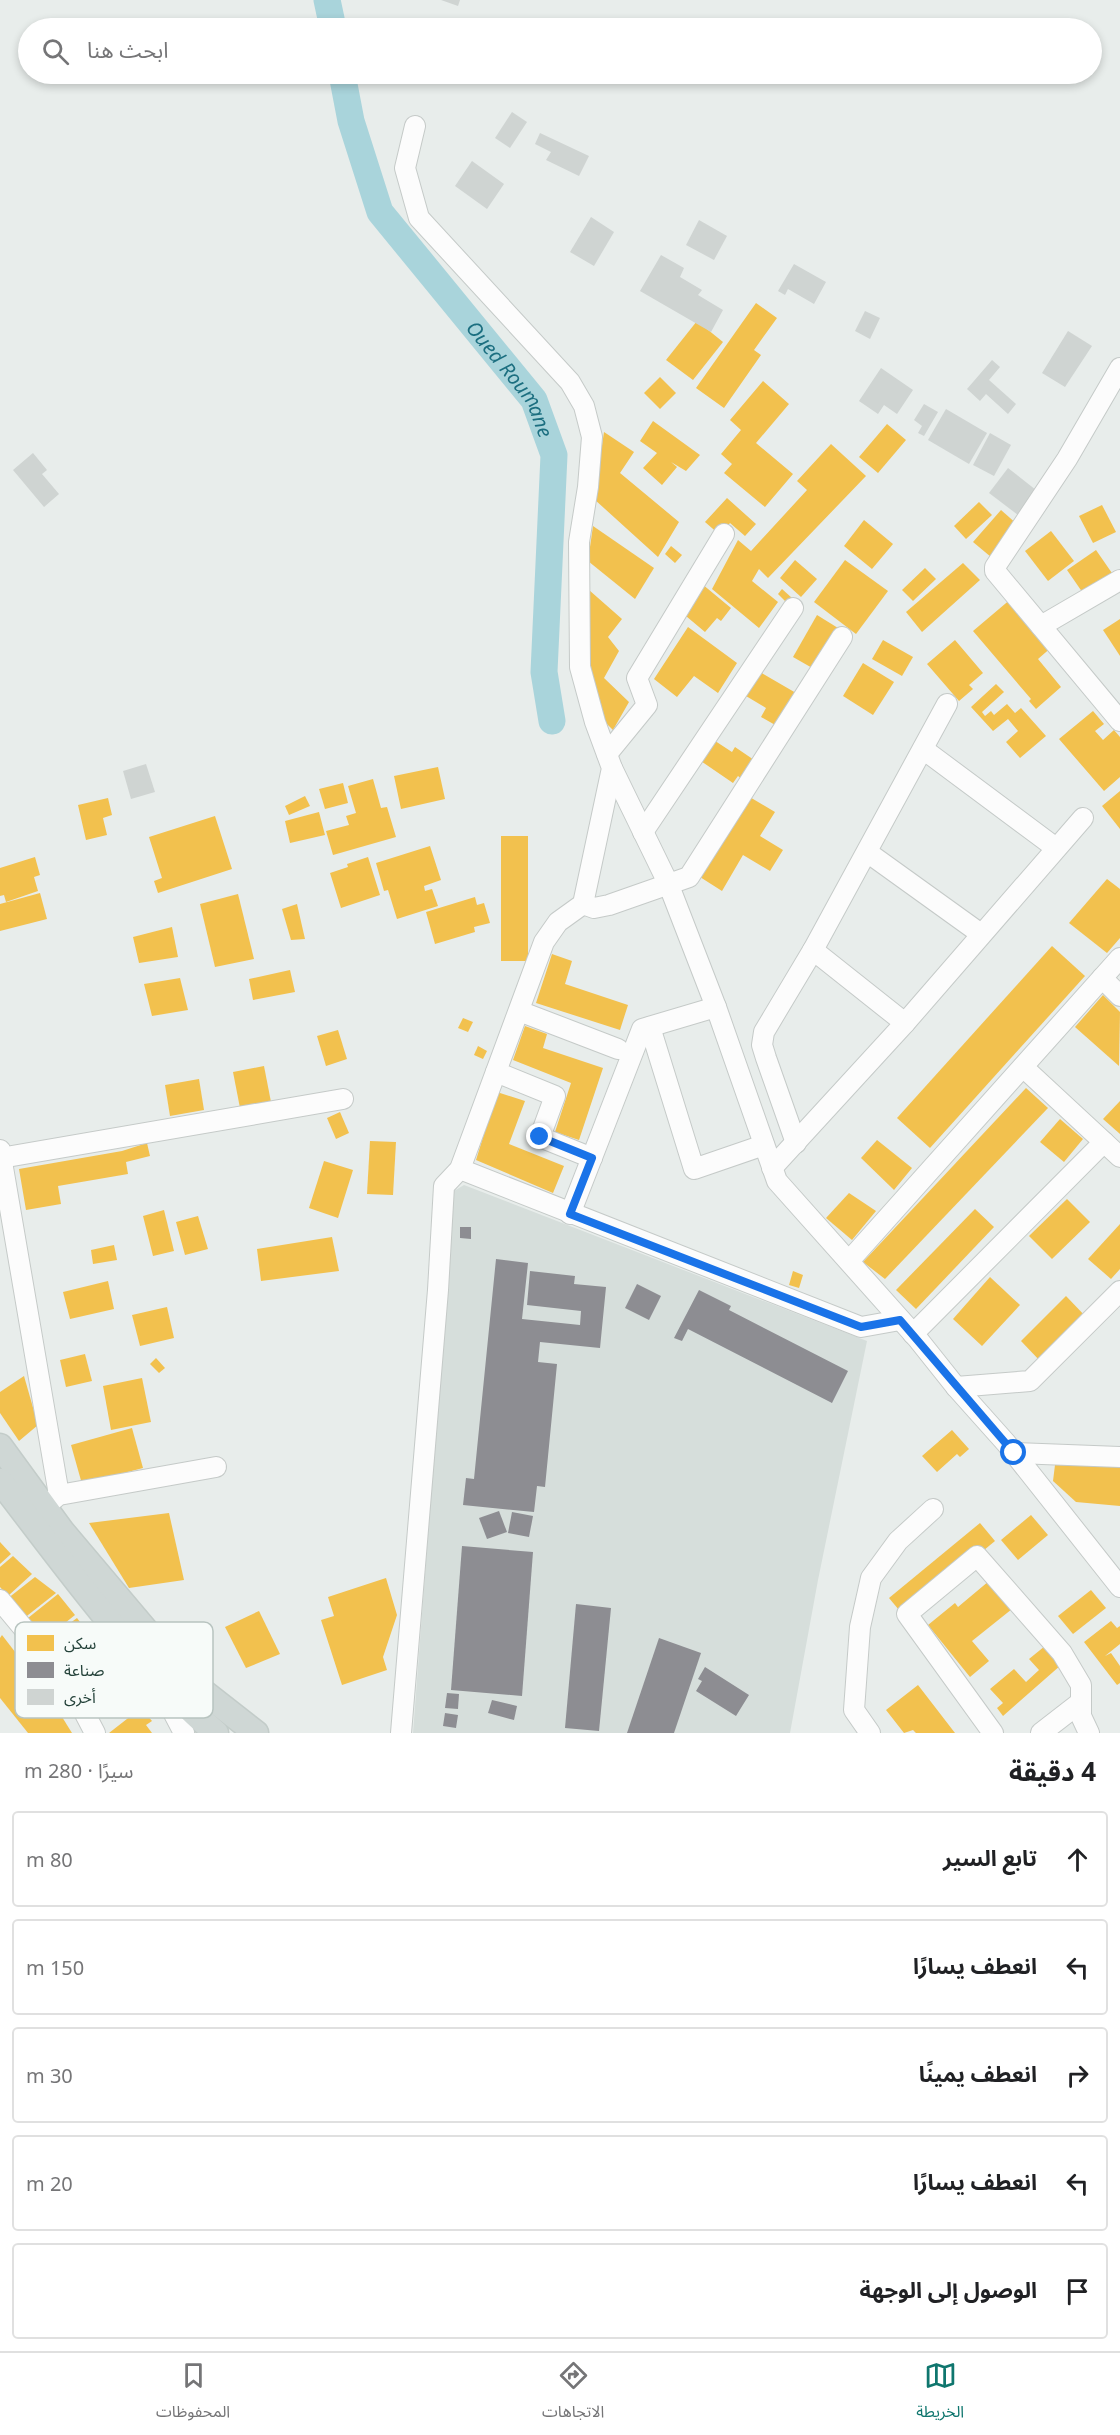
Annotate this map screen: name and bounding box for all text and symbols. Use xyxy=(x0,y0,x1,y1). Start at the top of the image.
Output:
search box xyxy=(18,18,1102,84)
text: ابحث هنا xyxy=(87,34,169,64)
icon: search xyxy=(39,35,72,68)
water label: Oued Roumane xyxy=(461,315,560,441)
route end xyxy=(526,1123,552,1149)
route start xyxy=(1000,1439,1026,1465)
legend xyxy=(15,1622,213,1718)
text: سكن xyxy=(64,1632,96,1654)
text: صناعة xyxy=(64,1659,104,1681)
text: أخرى xyxy=(64,1686,96,1708)
text: 4 دقيقة xyxy=(1009,1753,1096,1789)
text: سيرًا · 280 m xyxy=(24,1757,133,1784)
text: تابع السير xyxy=(943,1842,1037,1872)
icon: ahead xyxy=(1061,1843,1094,1876)
text: 80 m xyxy=(26,1846,73,1873)
text: انعطف يسارًا xyxy=(913,1950,1037,1980)
icon: left xyxy=(1061,1951,1094,1984)
text: 150 m xyxy=(26,1954,84,1981)
text: انعطف يمينًا xyxy=(919,2058,1037,2088)
icon: right xyxy=(1061,2059,1094,2092)
text: 30 m xyxy=(26,2062,73,2089)
text: انعطف يسارًا xyxy=(913,2166,1037,2196)
icon: left xyxy=(1061,2167,1094,2200)
text: 20 m xyxy=(26,2170,73,2197)
text: الوصول إلى الوجهة xyxy=(859,2274,1037,2304)
icon: arrive xyxy=(1061,2275,1094,2308)
tab: المحفوظات xyxy=(156,2359,230,2429)
tab: الاتجاهات xyxy=(542,2359,604,2429)
tab: الخريطة xyxy=(916,2359,964,2429)

